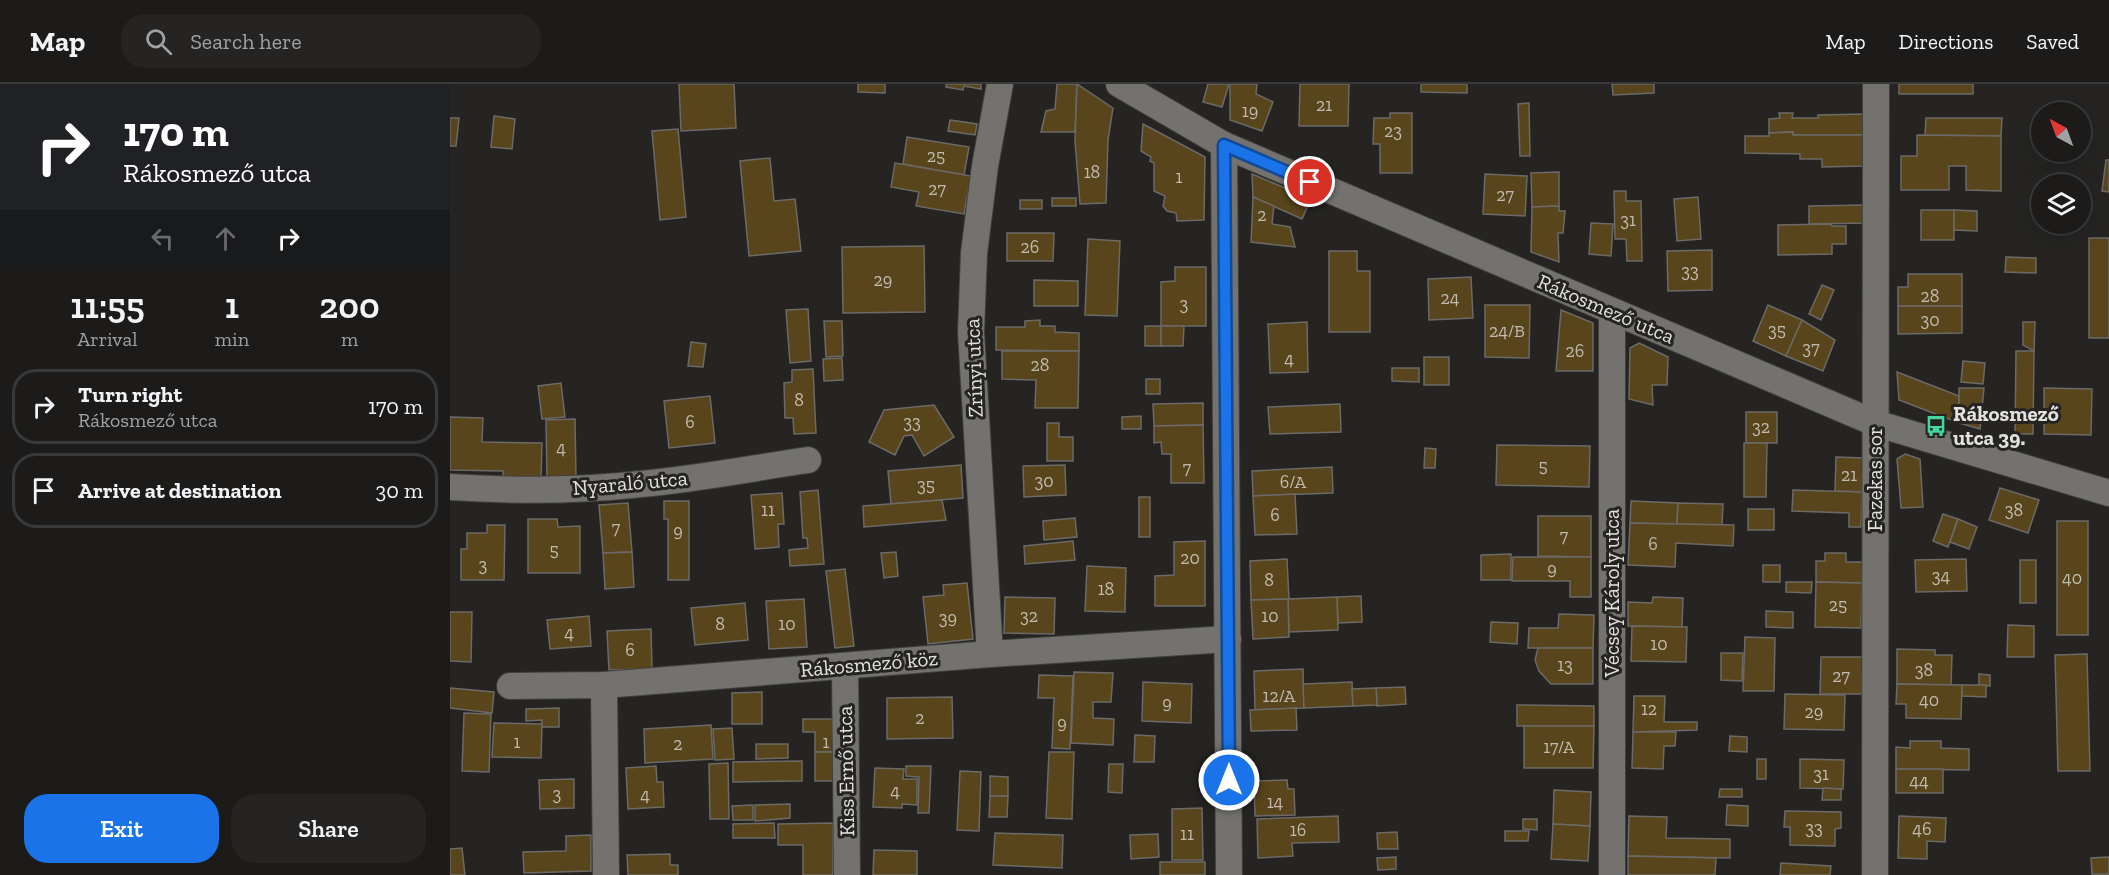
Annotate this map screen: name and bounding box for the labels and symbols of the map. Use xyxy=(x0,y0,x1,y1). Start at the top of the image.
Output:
house number: 21 xyxy=(1316,94,1332,116)
house number: 19 xyxy=(1242,100,1258,122)
north arrow xyxy=(2031,102,2091,162)
house number: 23 xyxy=(1384,120,1402,142)
house number: 25 xyxy=(927,145,945,167)
pin xyxy=(1284,156,1335,207)
house number: 18 xyxy=(1084,161,1100,183)
house number: 1 xyxy=(1176,166,1183,188)
house number: 27 xyxy=(928,178,946,200)
house number: 27 xyxy=(1496,184,1514,206)
house number: 2 xyxy=(1257,204,1267,226)
house number: 31 xyxy=(1620,209,1636,231)
house number: 26 xyxy=(1021,236,1039,258)
house number: 33 xyxy=(1681,260,1699,282)
street label: Rákosmező utca xyxy=(1534,268,1678,349)
house number: 29 xyxy=(874,269,892,291)
house number: 28 xyxy=(1921,285,1939,307)
house number: 24 xyxy=(1441,287,1460,309)
house number: 3 xyxy=(1180,293,1189,315)
house number: 30 xyxy=(1920,309,1940,331)
street label: Zrínyi utca xyxy=(959,318,988,418)
house number: 35 xyxy=(1768,319,1786,341)
house number: 24/B xyxy=(1489,320,1525,342)
house number: 37 xyxy=(1802,337,1820,359)
house number: 26 xyxy=(1566,340,1584,362)
house number: 4 xyxy=(1284,348,1294,370)
house number: 28 xyxy=(1031,354,1049,376)
house number: 8 xyxy=(794,389,804,411)
place label: Rákosmező utca 39. xyxy=(1953,401,2059,450)
house number: 6 xyxy=(685,411,695,433)
house number: 33 xyxy=(903,411,921,433)
bus stop icon: Rákosmező utca 39. xyxy=(1924,414,1948,438)
house number: 32 xyxy=(1752,416,1770,438)
street label: Fazekas sor xyxy=(1862,426,1887,532)
house number: 4 xyxy=(556,437,566,459)
house number: 5 xyxy=(1538,455,1548,477)
house number: 7 xyxy=(1183,457,1192,479)
house number: 21 xyxy=(1841,464,1857,486)
street label: Nyaraló utca xyxy=(571,465,688,500)
house number: 30 xyxy=(1034,470,1054,492)
house number: 6/A xyxy=(1280,471,1307,493)
house number: 35 xyxy=(917,474,935,496)
house number: 11 xyxy=(761,499,775,521)
house number: 38 xyxy=(2005,499,2023,521)
house number: 6 xyxy=(1270,504,1280,526)
street label: Vécsey Károly utca xyxy=(1599,509,1624,678)
house number: 7 xyxy=(612,517,621,539)
house number: 9 xyxy=(673,520,683,542)
house number: 7 xyxy=(1560,525,1569,547)
house number: 6 xyxy=(1648,533,1658,555)
house number: 5 xyxy=(549,539,559,561)
house number: 20 xyxy=(1180,547,1200,569)
house number: 3 xyxy=(479,554,488,576)
house number: 9 xyxy=(1547,558,1557,580)
house number: 34 xyxy=(1932,565,1951,587)
house number: 40 xyxy=(2062,567,2082,589)
house number: 8 xyxy=(1264,569,1274,591)
house number: 18 xyxy=(1098,578,1114,600)
house number: 25 xyxy=(1829,594,1847,616)
house number: 32 xyxy=(1020,605,1038,627)
house number: 10 xyxy=(1261,605,1279,627)
house number: 39 xyxy=(939,607,957,629)
house number: 8 xyxy=(715,613,725,635)
house number: 10 xyxy=(778,613,796,635)
house number: 4 xyxy=(564,622,574,644)
house number: 10 xyxy=(1650,633,1668,655)
house number: 6 xyxy=(625,639,635,661)
street label: Rákosmező köz xyxy=(799,645,939,682)
house number: 13 xyxy=(1557,654,1573,676)
house number: 38 xyxy=(1915,659,1933,681)
house number: 27 xyxy=(1832,665,1850,687)
house number: 12/A xyxy=(1262,685,1296,707)
house number: 40 xyxy=(1919,689,1939,711)
house number: 9 xyxy=(1162,692,1172,714)
house number: 12 xyxy=(1641,698,1657,720)
house number: 29 xyxy=(1805,701,1823,723)
street label: Kiss Ernő utca xyxy=(832,705,859,837)
house number: 2 xyxy=(915,707,925,729)
house number: 9 xyxy=(1057,712,1067,734)
house number: 1 xyxy=(514,731,521,753)
house number: 1 xyxy=(823,731,830,753)
house number: 2 xyxy=(673,733,683,755)
house number: 17/A xyxy=(1543,736,1575,758)
position arrow xyxy=(1197,748,1261,812)
house number: 31 xyxy=(1813,763,1829,785)
house number: 44 xyxy=(1909,770,1929,792)
house number: 4 xyxy=(890,780,900,802)
house number: 3 xyxy=(553,783,562,805)
house number: 4 xyxy=(640,784,650,806)
house number: 14 xyxy=(1267,791,1284,813)
house number: 33 xyxy=(1805,817,1823,839)
house number: 46 xyxy=(1912,818,1932,840)
house number: 16 xyxy=(1290,819,1306,841)
house number: 11 xyxy=(1180,823,1194,845)

